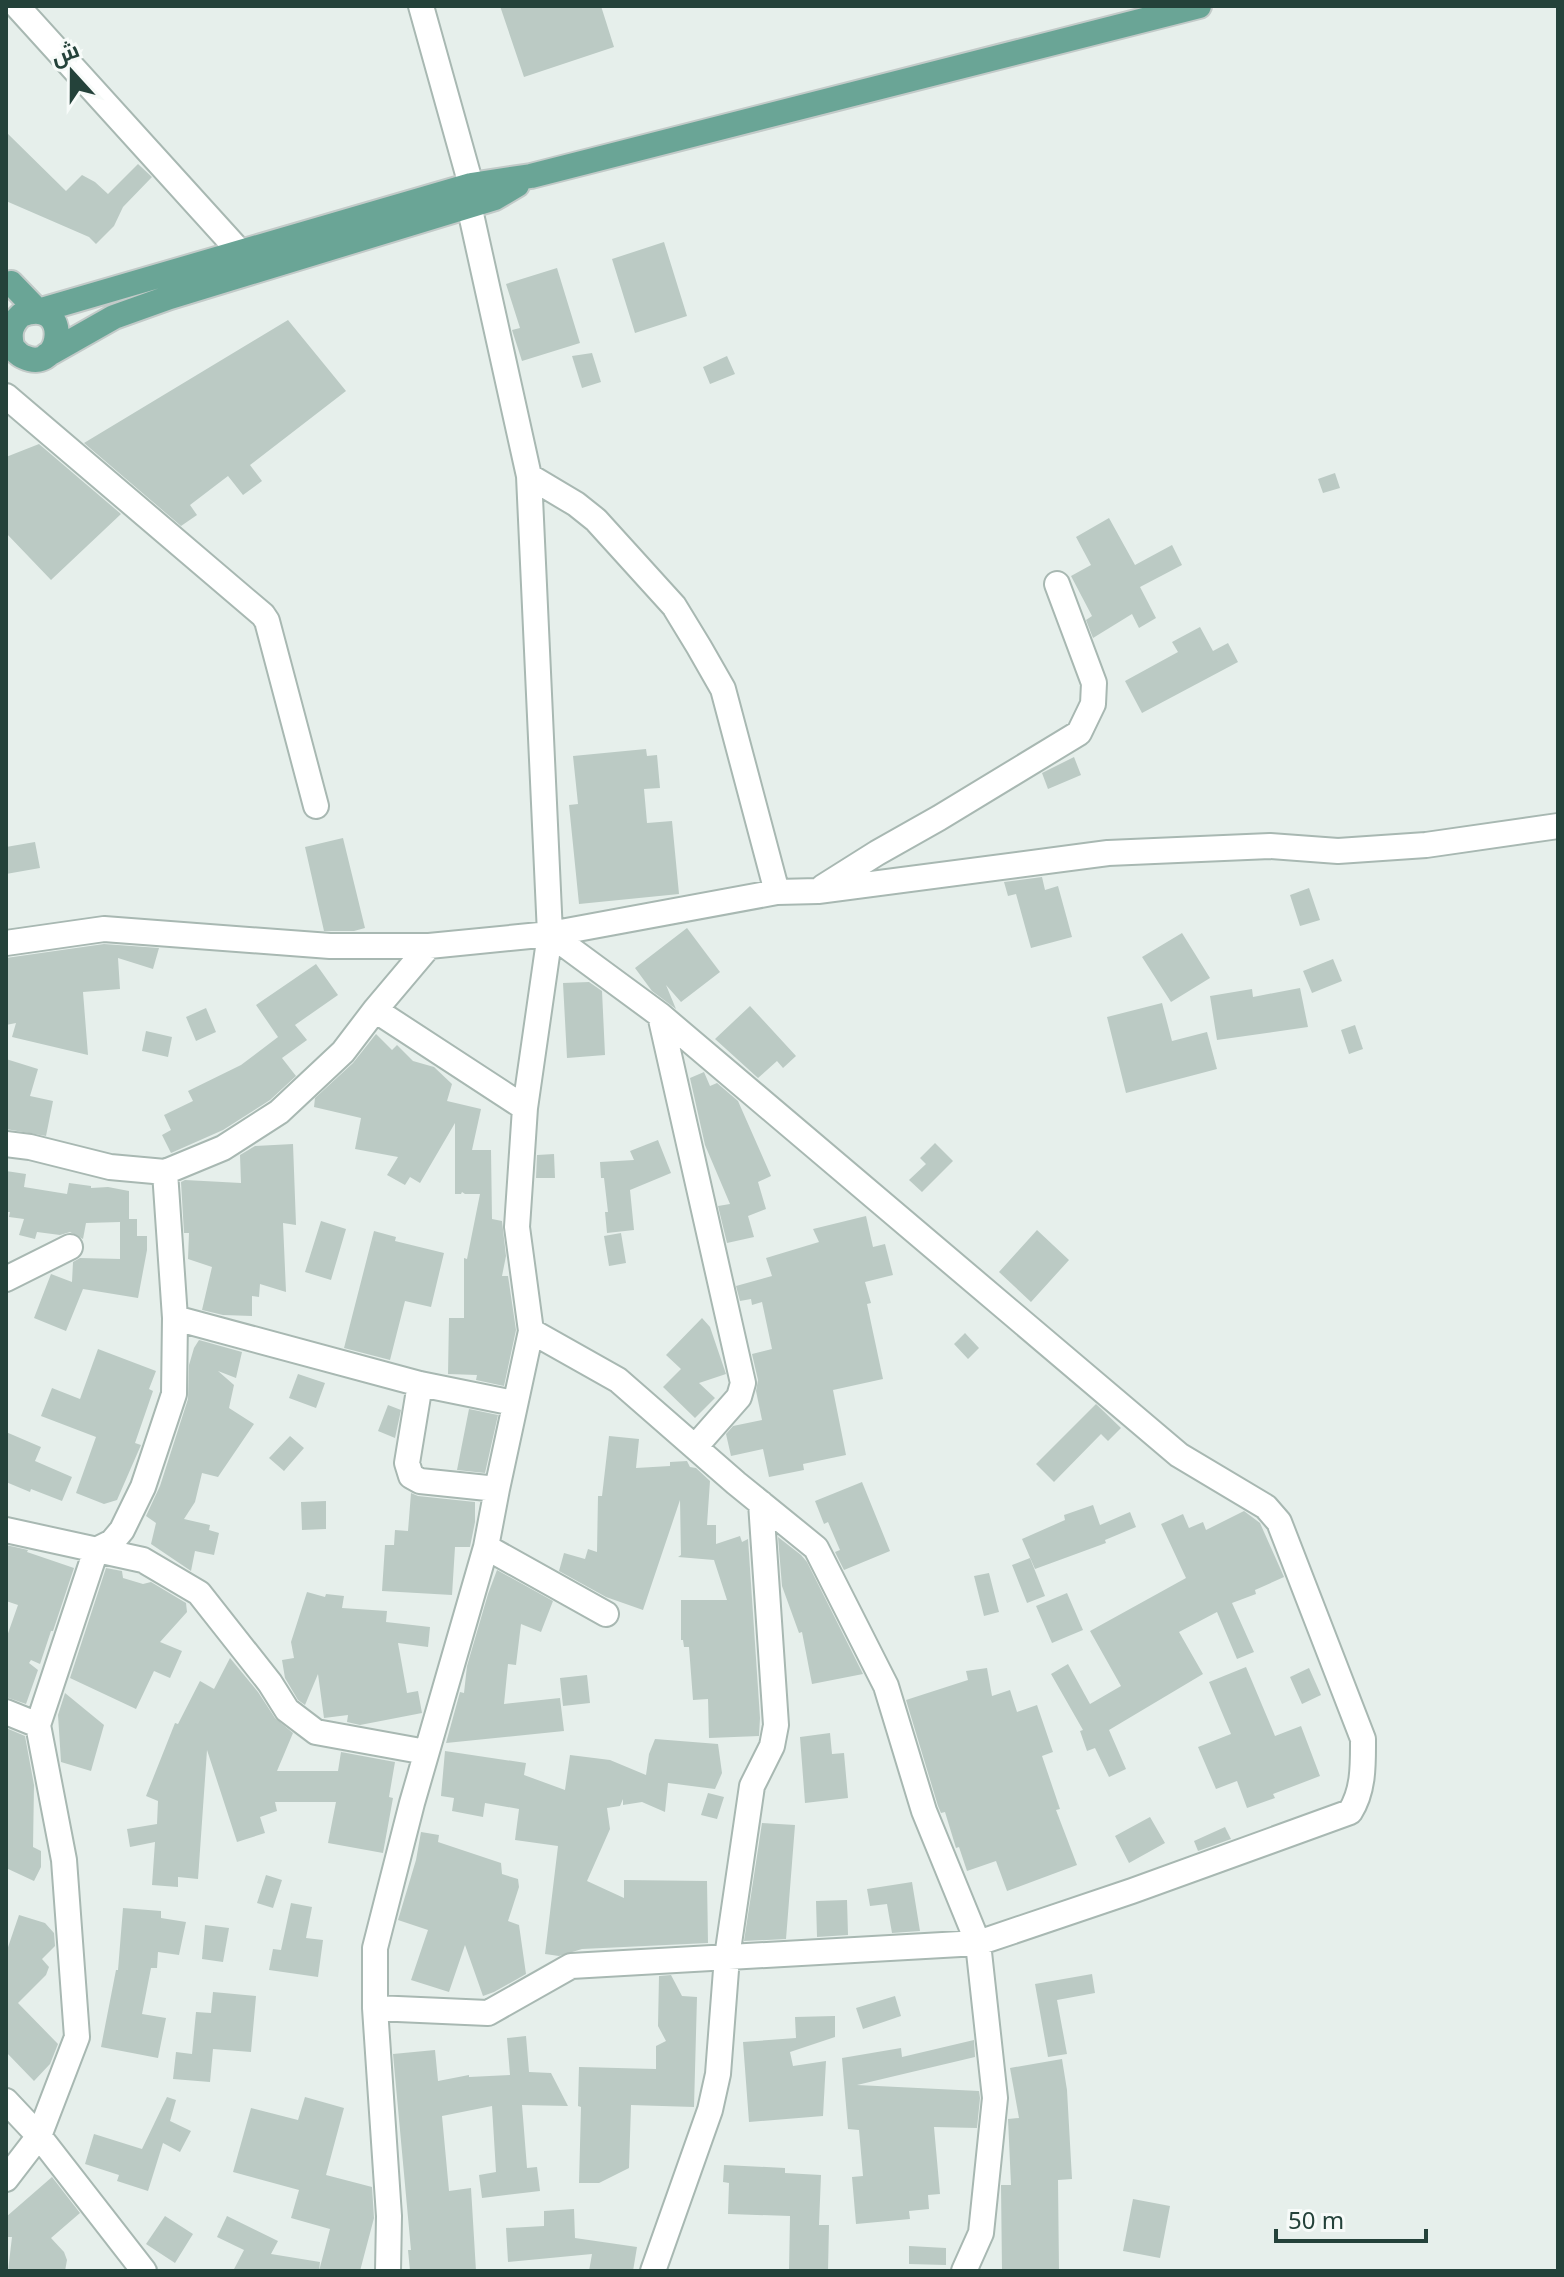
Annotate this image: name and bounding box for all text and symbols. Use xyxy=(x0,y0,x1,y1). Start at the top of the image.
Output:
north arrow xyxy=(32,32,112,112)
text: ش xyxy=(46,33,83,71)
scale bar xyxy=(1276,2193,1426,2243)
text: 50 m xyxy=(1288,2203,1344,2236)

